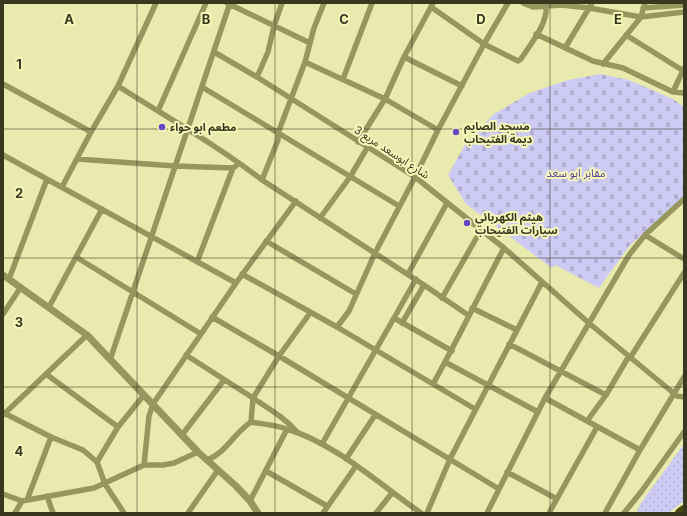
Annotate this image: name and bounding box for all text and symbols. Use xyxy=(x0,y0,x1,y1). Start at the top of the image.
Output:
text: A xyxy=(64,11,74,27)
text: B xyxy=(202,11,211,27)
text: C xyxy=(339,11,349,27)
text: D xyxy=(476,11,486,27)
text: E xyxy=(614,11,622,27)
text: 1 xyxy=(16,56,22,72)
place label: مسجد الصايم ديمة الفتيحاب xyxy=(464,119,533,146)
place label: مطعم ابو حواء xyxy=(170,120,236,136)
marker: مطعم ابو حواء xyxy=(157,122,167,132)
street label: شارع ابوسعد مربع 3 xyxy=(351,122,433,183)
marker: مسجد الصايم ديمة الفتيحاب xyxy=(451,127,461,137)
park label: مقابر ابو سعد xyxy=(547,166,606,180)
text: 2 xyxy=(15,185,23,201)
place label: هيثم الكهربائي سيارات الفتيحاب xyxy=(475,210,558,237)
marker: هيثم الكهربائي سيارات الفتيحاب xyxy=(462,218,472,228)
text: 3 xyxy=(15,314,23,330)
text: 4 xyxy=(15,443,24,459)

